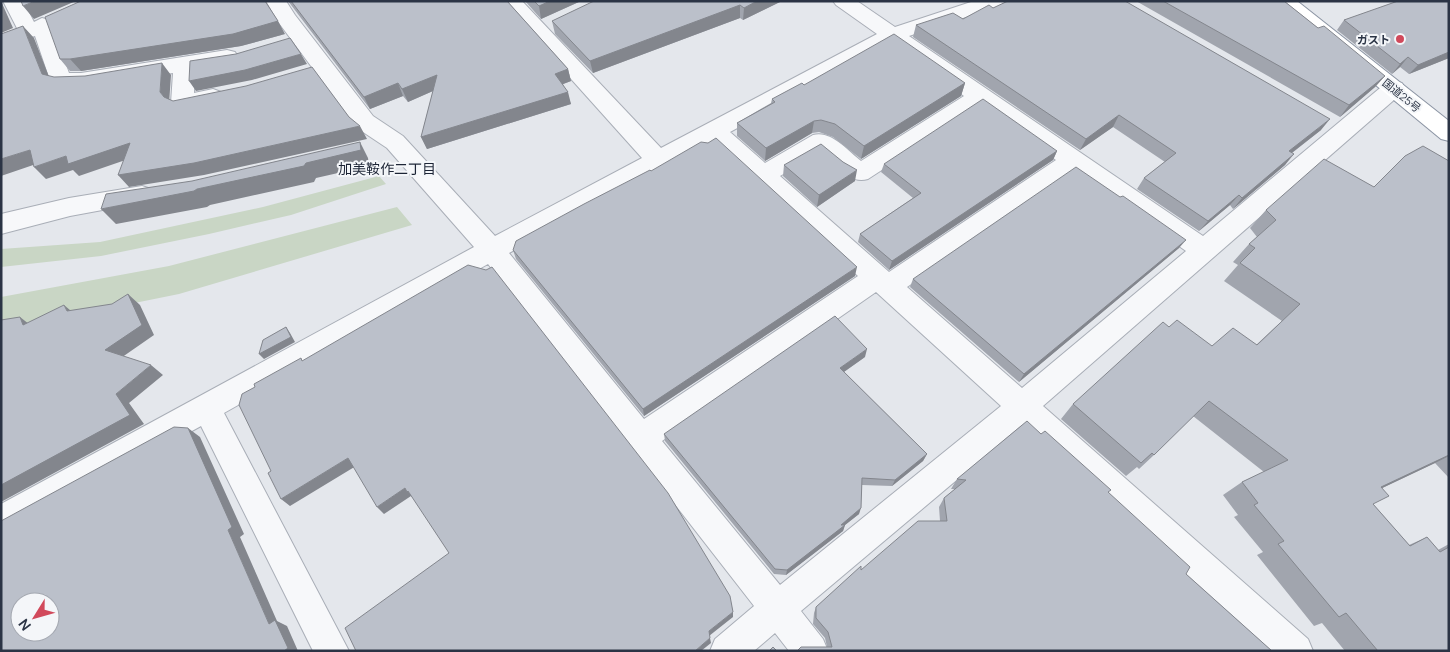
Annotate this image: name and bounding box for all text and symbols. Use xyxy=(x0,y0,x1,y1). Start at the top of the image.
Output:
place label: ガスト xyxy=(1357,32,1390,47)
marker: ガスト xyxy=(1394,33,1406,45)
street label: 国道25号 xyxy=(1380,75,1424,115)
district label: 加美鞍作二丁目 xyxy=(338,159,436,178)
north arrow xyxy=(10,592,60,642)
text: N xyxy=(14,615,35,635)

